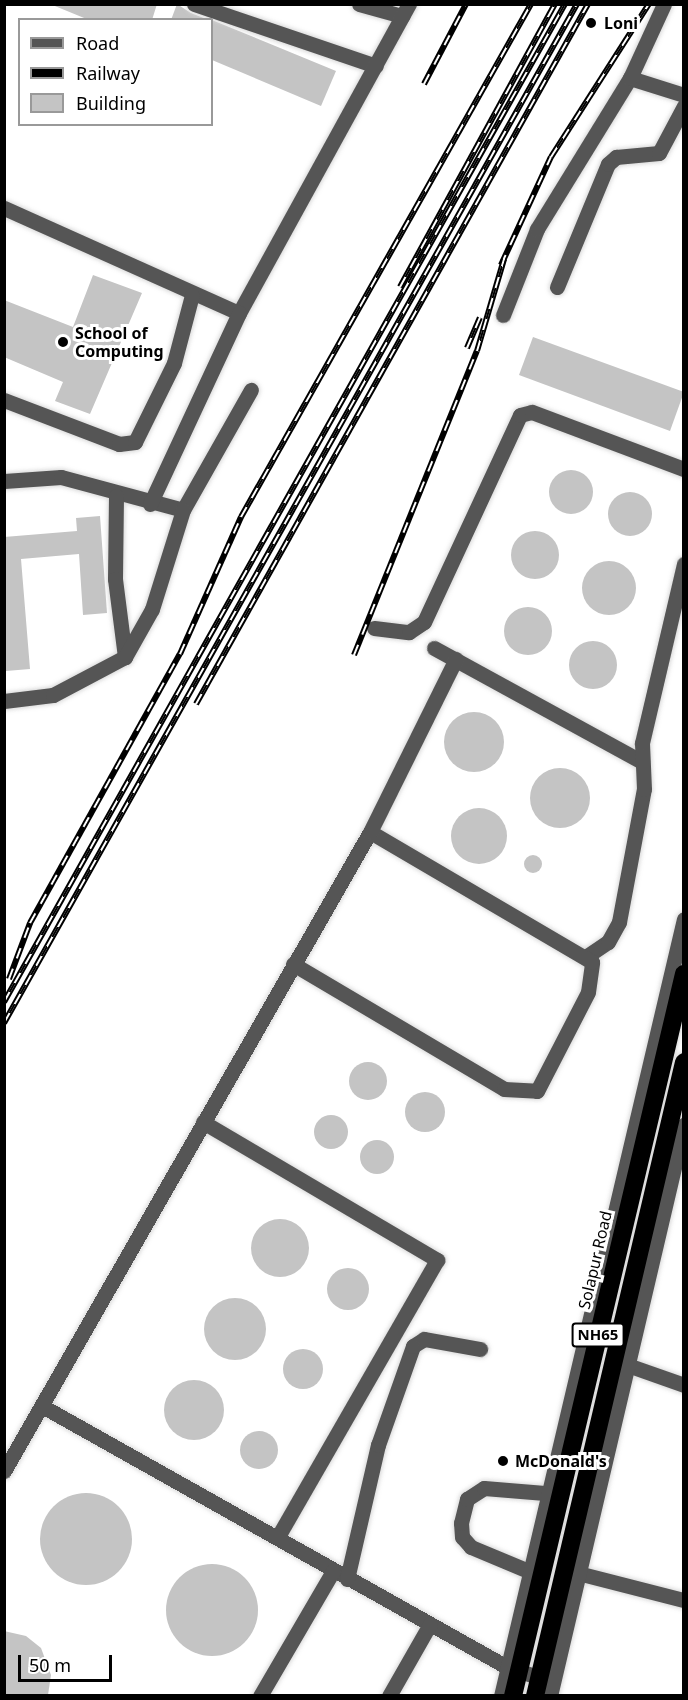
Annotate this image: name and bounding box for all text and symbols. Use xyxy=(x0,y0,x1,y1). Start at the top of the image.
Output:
place label: Loni xyxy=(604,13,638,33)
marker: Loni xyxy=(582,14,600,32)
legend xyxy=(18,18,213,126)
text: Road xyxy=(76,31,119,55)
text: Railway xyxy=(76,61,140,85)
text: Building xyxy=(76,91,146,115)
place label: School of Computing xyxy=(75,323,164,361)
marker: School of Computing xyxy=(56,335,70,349)
street label: Solapur Road xyxy=(574,1209,616,1311)
road number: NH65 xyxy=(571,1323,625,1347)
place label: McDonald's xyxy=(515,1451,607,1471)
marker: McDonald's xyxy=(496,1454,510,1468)
scale bar xyxy=(21,1643,116,1681)
text: 50 m xyxy=(29,1653,71,1677)

